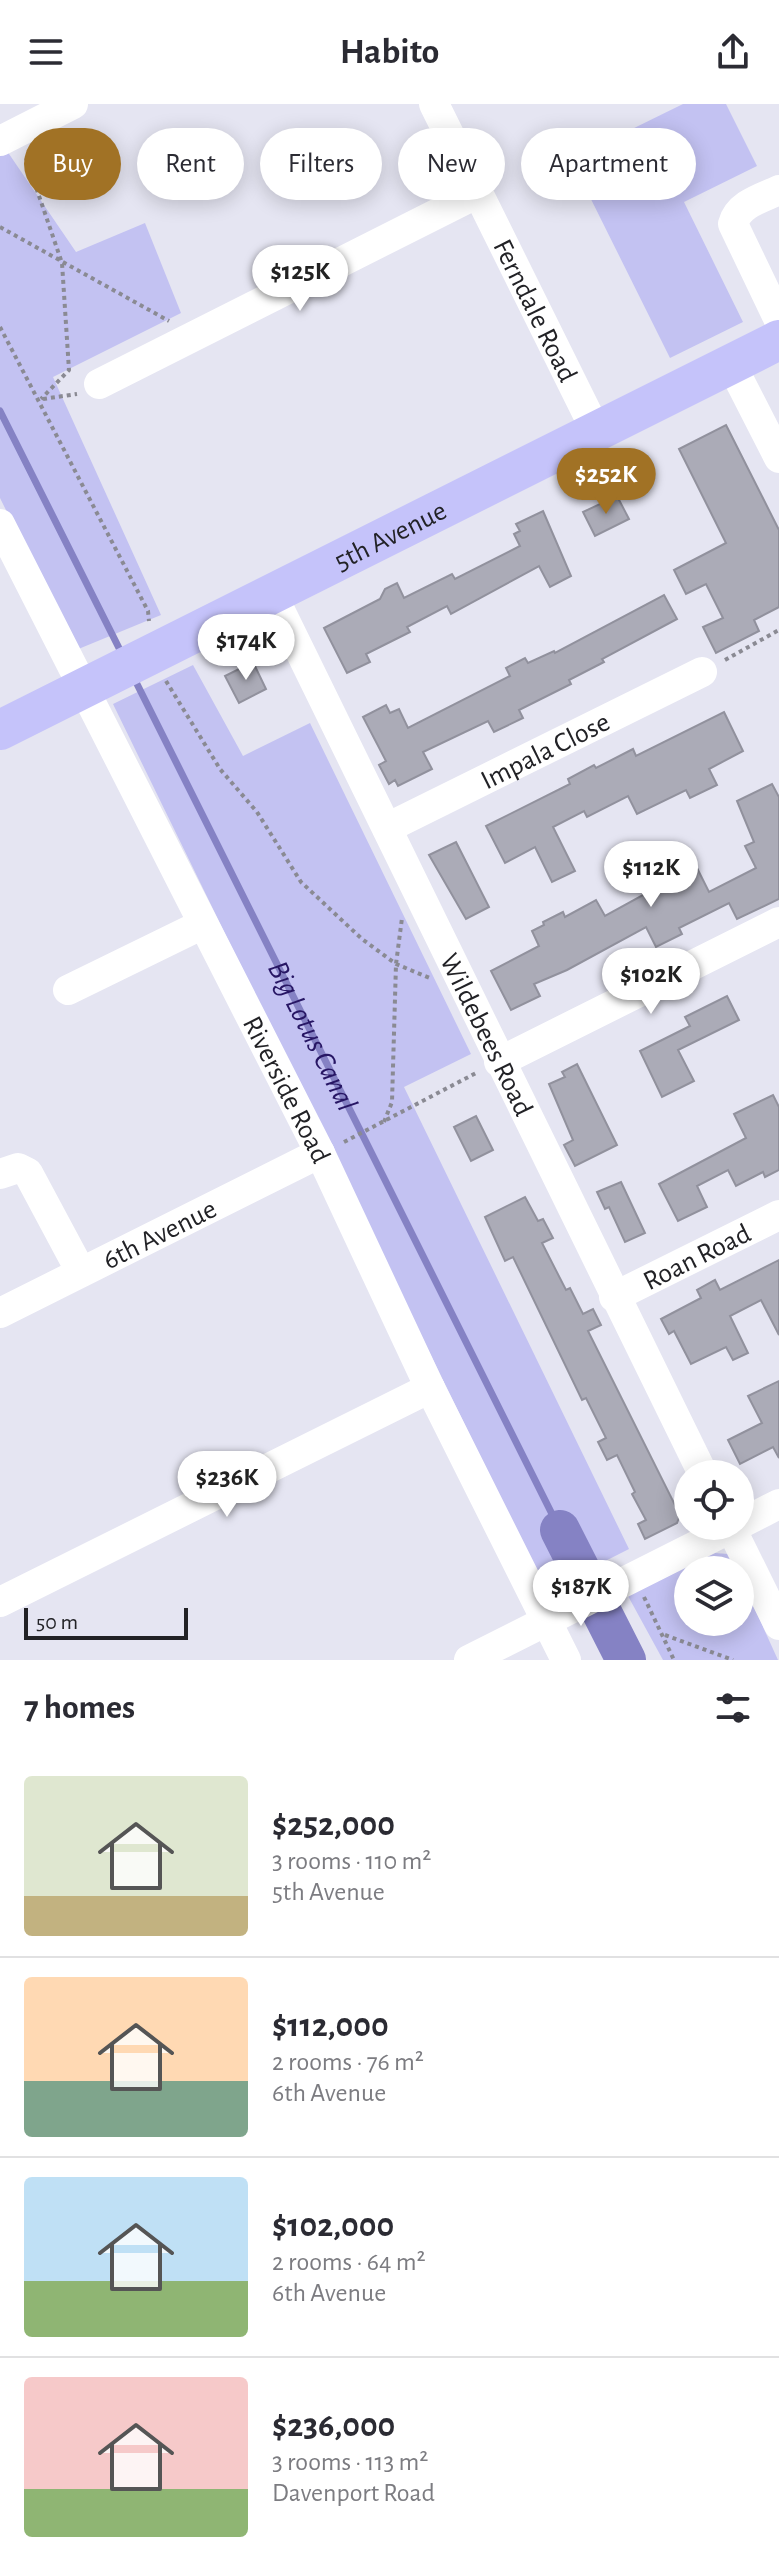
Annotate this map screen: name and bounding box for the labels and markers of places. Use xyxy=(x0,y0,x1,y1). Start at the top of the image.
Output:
pin: $125K xyxy=(244,245,356,313)
pin: $252K xyxy=(550,448,662,516)
pin: $174K xyxy=(190,614,302,682)
pin: $112K xyxy=(595,841,707,909)
pin: $102K xyxy=(595,948,707,1016)
pin: $236K xyxy=(171,1451,283,1519)
pin: $187K xyxy=(525,1560,637,1628)

